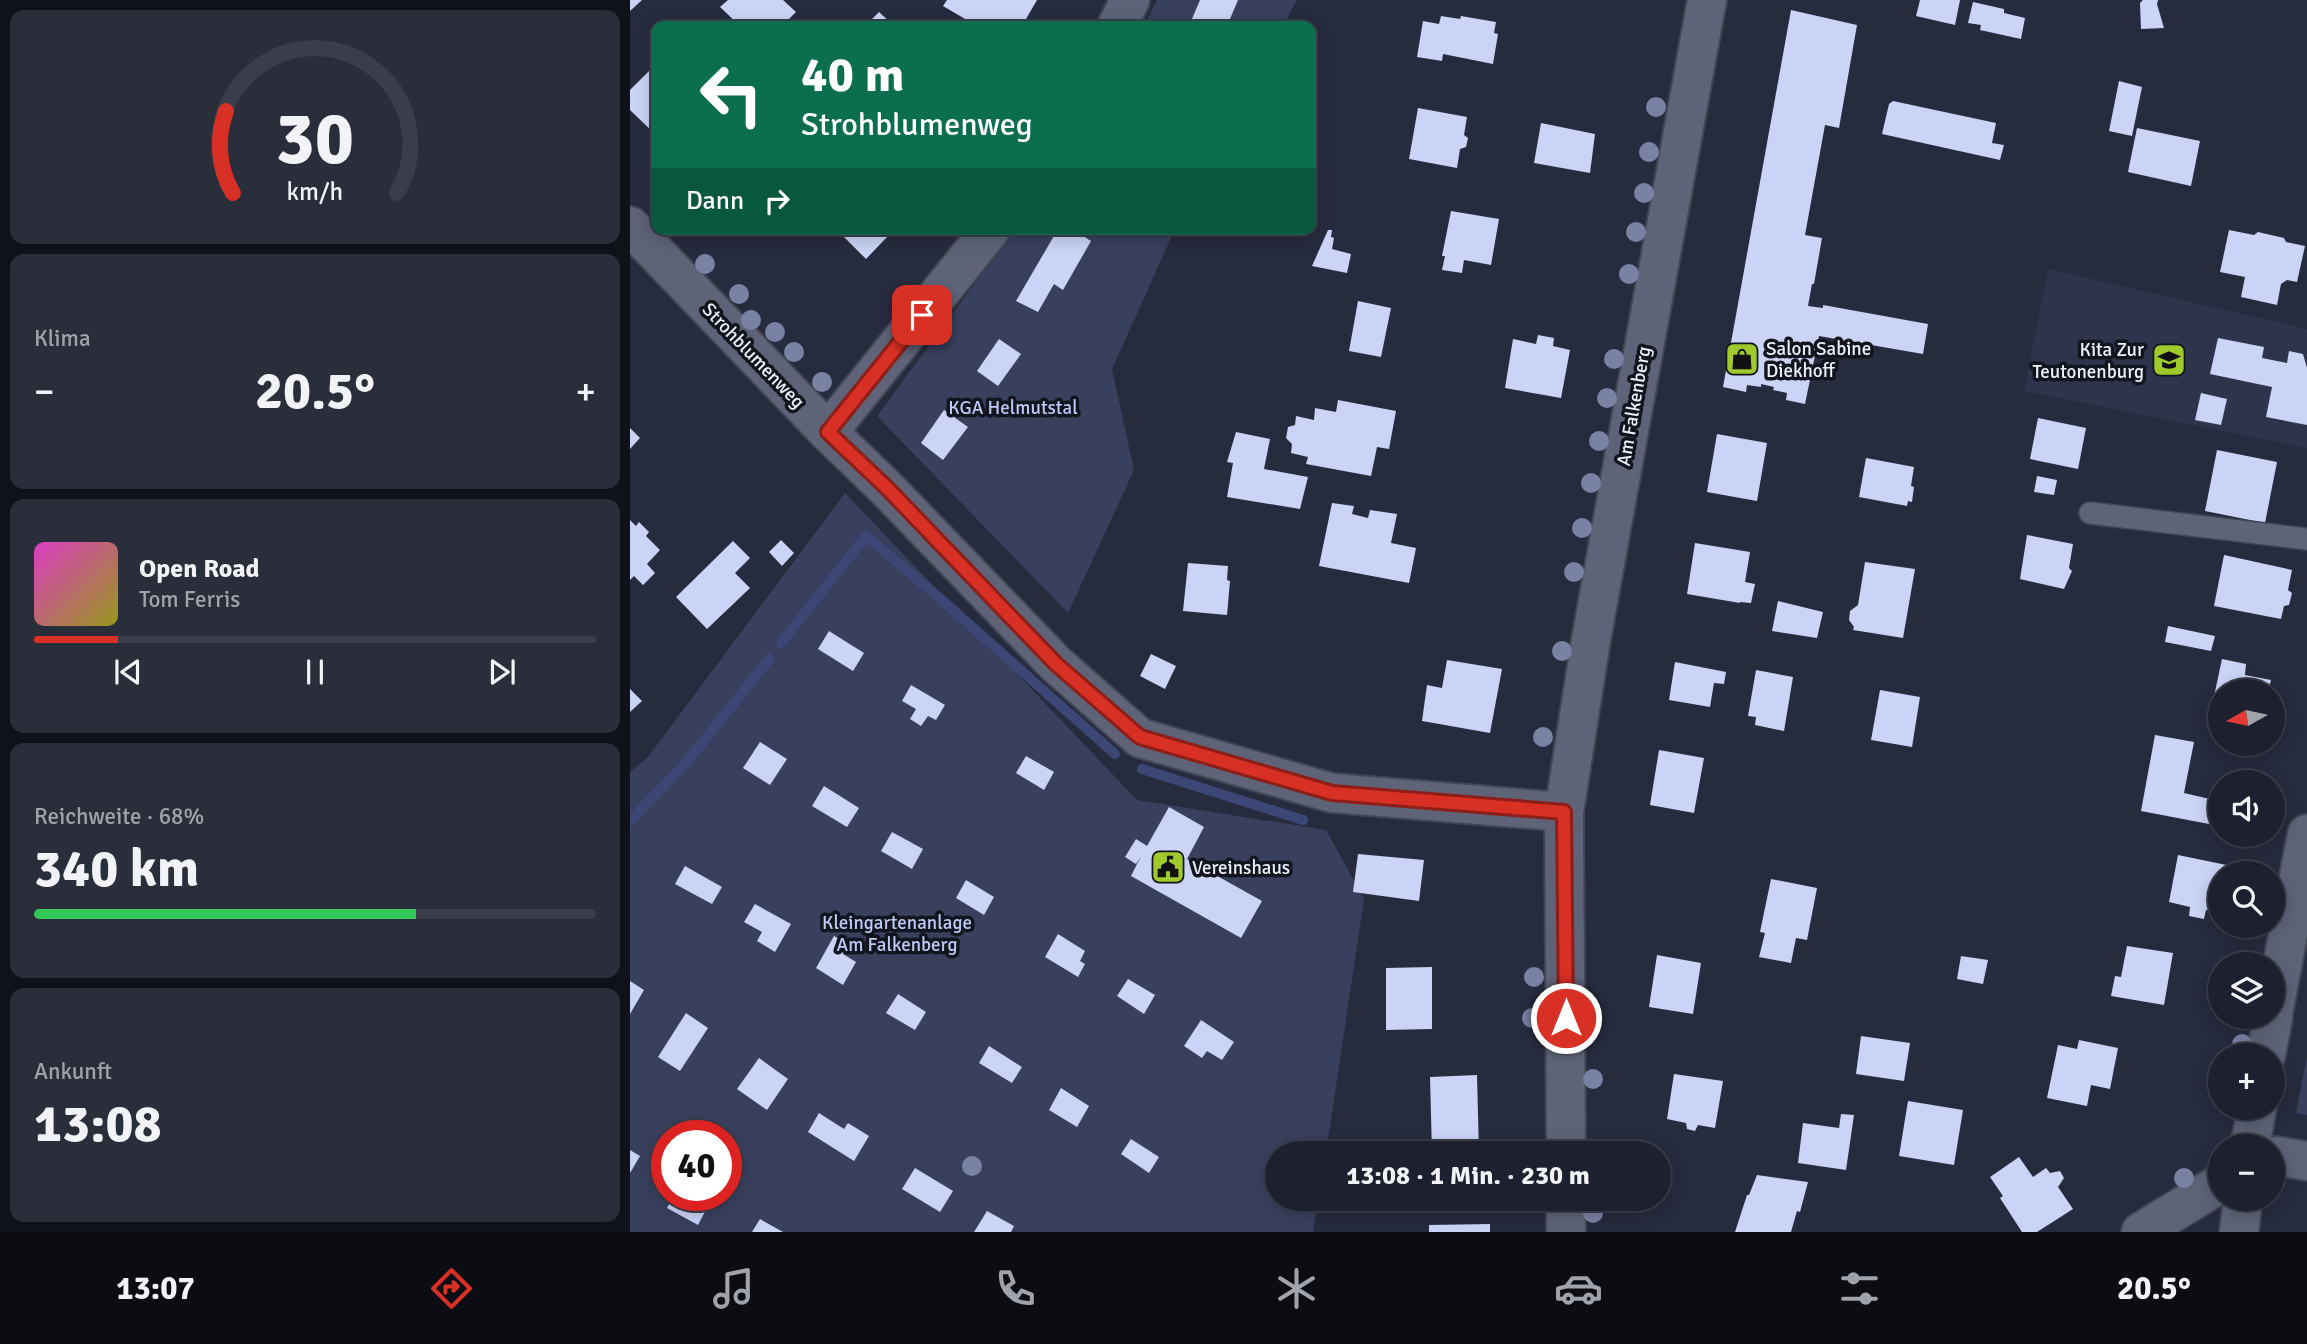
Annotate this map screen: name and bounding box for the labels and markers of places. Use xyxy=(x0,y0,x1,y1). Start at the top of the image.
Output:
pin xyxy=(892,285,952,345)
place label: Salon Sabine Diekhoff xyxy=(1766,337,1871,383)
place label: Kita Zur Teutonenburg xyxy=(2032,338,2144,384)
shop icon: Salon Sabine Diekhoff xyxy=(1723,340,1761,378)
school or university icon: Kita Zur Teutonenburg xyxy=(2150,341,2188,379)
public building icon: Vereinshaus xyxy=(1149,848,1187,886)
place label: Vereinshaus xyxy=(1192,856,1290,880)

